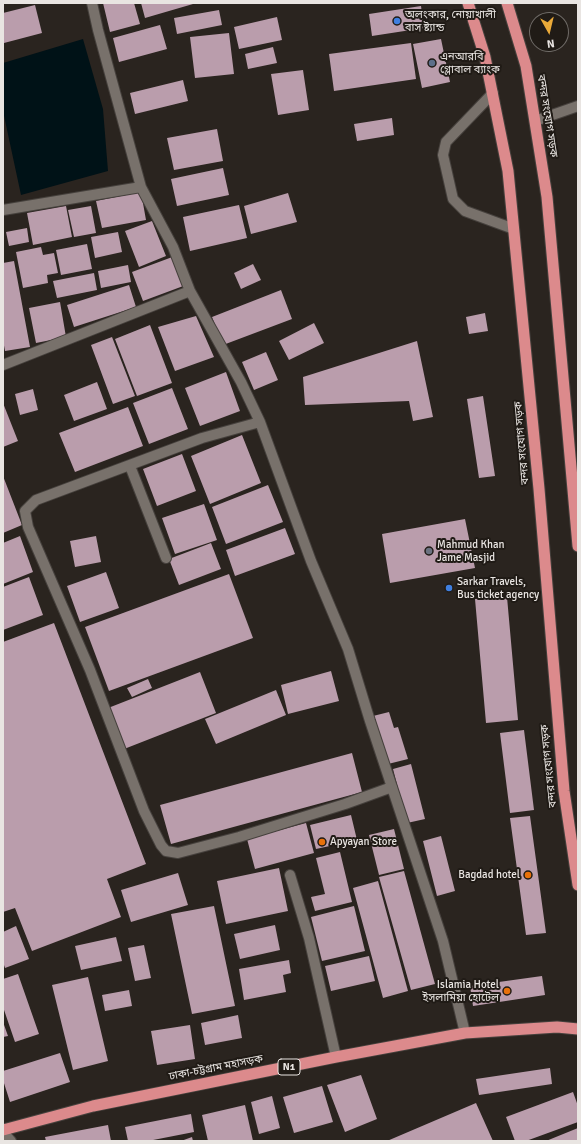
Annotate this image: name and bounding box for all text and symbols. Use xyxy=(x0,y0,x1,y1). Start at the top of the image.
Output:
place label: অলংকার, নোয়াখালী বাস ষ্ট্যান্ড xyxy=(405,8,496,34)
north arrow xyxy=(529,12,569,52)
marker: অলংকার, নোয়াখালী বাস ষ্ট্যান্ড xyxy=(392,16,402,26)
text: N xyxy=(546,36,555,50)
place label: এনআরবি গ্লোবাল ব্যাংক xyxy=(440,50,500,76)
marker: এনআরবি গ্লোবাল ব্যাংক xyxy=(427,58,437,68)
street label: বন্দর সংযোগ সড়ক xyxy=(534,74,560,158)
street label: বন্দর সংযোগ সড়ক xyxy=(512,401,532,485)
place label: Mahmud Khan Jame Masjid xyxy=(437,538,505,564)
marker: Mahmud Khan Jame Masjid xyxy=(424,546,434,556)
place label: Sarkar Travels, Bus ticket agency xyxy=(457,575,539,601)
marker: Sarkar Travels, Bus ticket agency xyxy=(444,583,454,593)
street label: বন্দর সংযোগ সড়ক xyxy=(538,724,560,808)
place label: Apyayan Store xyxy=(330,835,397,849)
marker: Apyayan Store xyxy=(317,837,327,847)
place label: Bagdad hotel xyxy=(458,868,520,882)
marker: Bagdad hotel xyxy=(523,870,533,880)
place label: Islamia Hotel ইসলামিয়া হোটেল xyxy=(423,978,499,1004)
marker: Islamia Hotel ইসলামিয়া হোটেল xyxy=(502,986,512,996)
street label: ঢাকা-চট্টগ্রাম মহাসড়ক xyxy=(168,1052,264,1084)
road number: N1 xyxy=(278,1059,300,1075)

